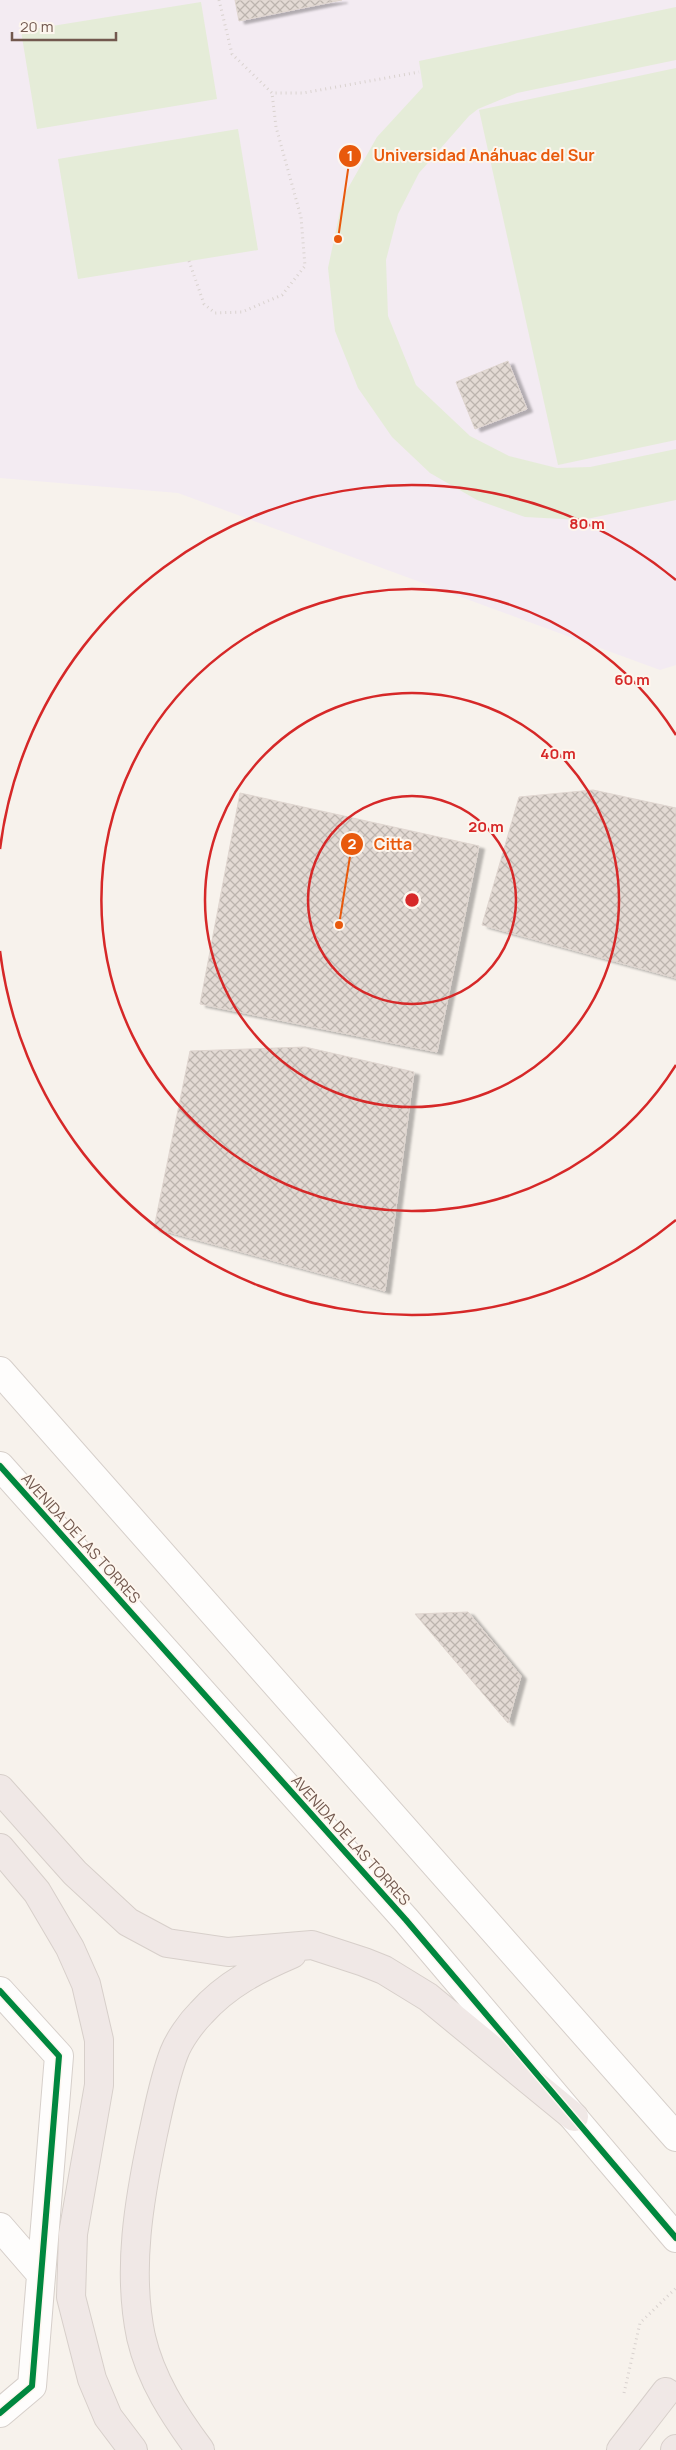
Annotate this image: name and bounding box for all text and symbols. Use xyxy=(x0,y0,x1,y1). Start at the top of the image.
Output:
scale bar xyxy=(12,10,116,42)
text: 20 m xyxy=(20,16,53,37)
callout: Universidad Anáhuac del Sur xyxy=(338,140,604,171)
text: Universidad Anáhuac del Sur xyxy=(373,144,595,166)
text: 1 xyxy=(347,145,353,166)
text: 80 m xyxy=(569,513,605,534)
text: 60 m xyxy=(614,669,650,690)
text: 40 m xyxy=(540,743,576,764)
text: 20 m xyxy=(468,816,504,837)
callout: Citta xyxy=(339,829,423,860)
text: 2 xyxy=(348,833,357,854)
text: Citta xyxy=(374,833,412,855)
centre of rings xyxy=(403,891,421,909)
street label: AVENIDA DE LAS TORRES xyxy=(17,1468,145,1608)
street label: AVENIDA DE LAS TORRES xyxy=(287,1770,415,1910)

